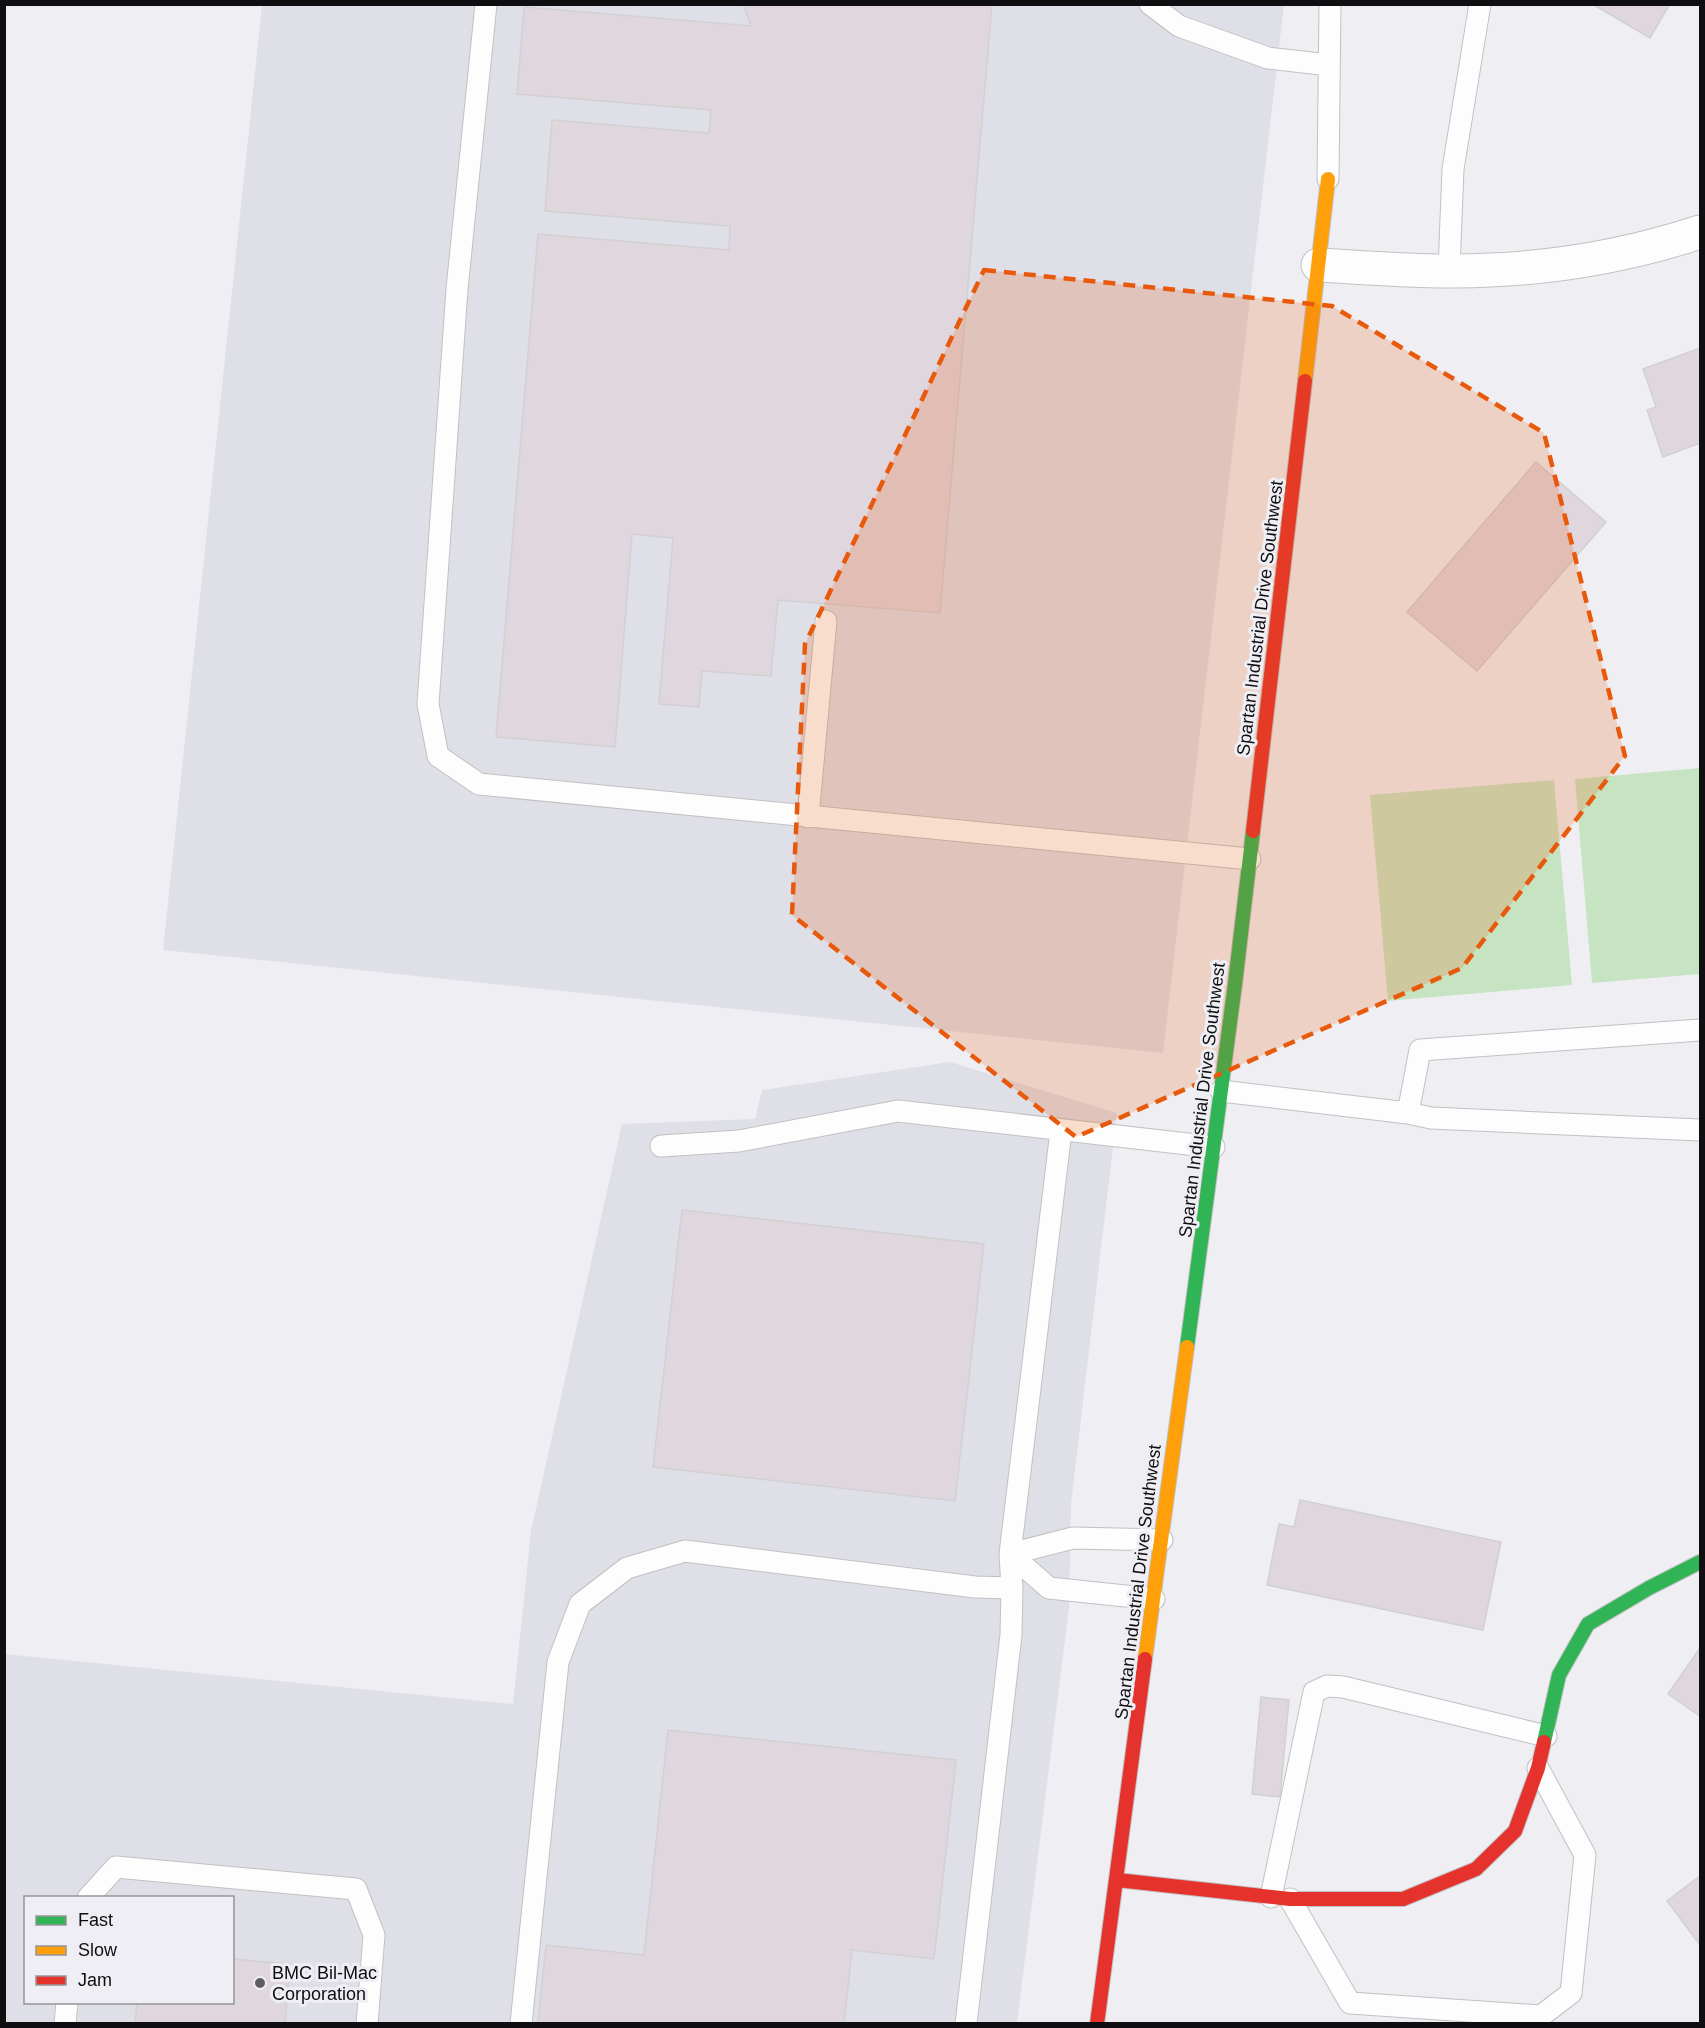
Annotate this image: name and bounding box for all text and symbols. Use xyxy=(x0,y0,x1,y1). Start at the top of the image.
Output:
street label: Spartan Industrial Drive Southwest xyxy=(1233,479,1287,757)
street label: Spartan Industrial Drive Southwest xyxy=(1175,961,1229,1239)
street label: Spartan Industrial Drive Southwest xyxy=(1111,1443,1165,1721)
legend xyxy=(24,1896,234,2004)
text: Fast xyxy=(78,1910,113,1930)
text: Slow xyxy=(78,1940,118,1960)
place label: BMC Bil-Mac Corporation xyxy=(272,1963,377,2004)
text: Jam xyxy=(78,1970,112,1990)
marker: BMC Bil-Mac Corporation xyxy=(253,1976,267,1990)

